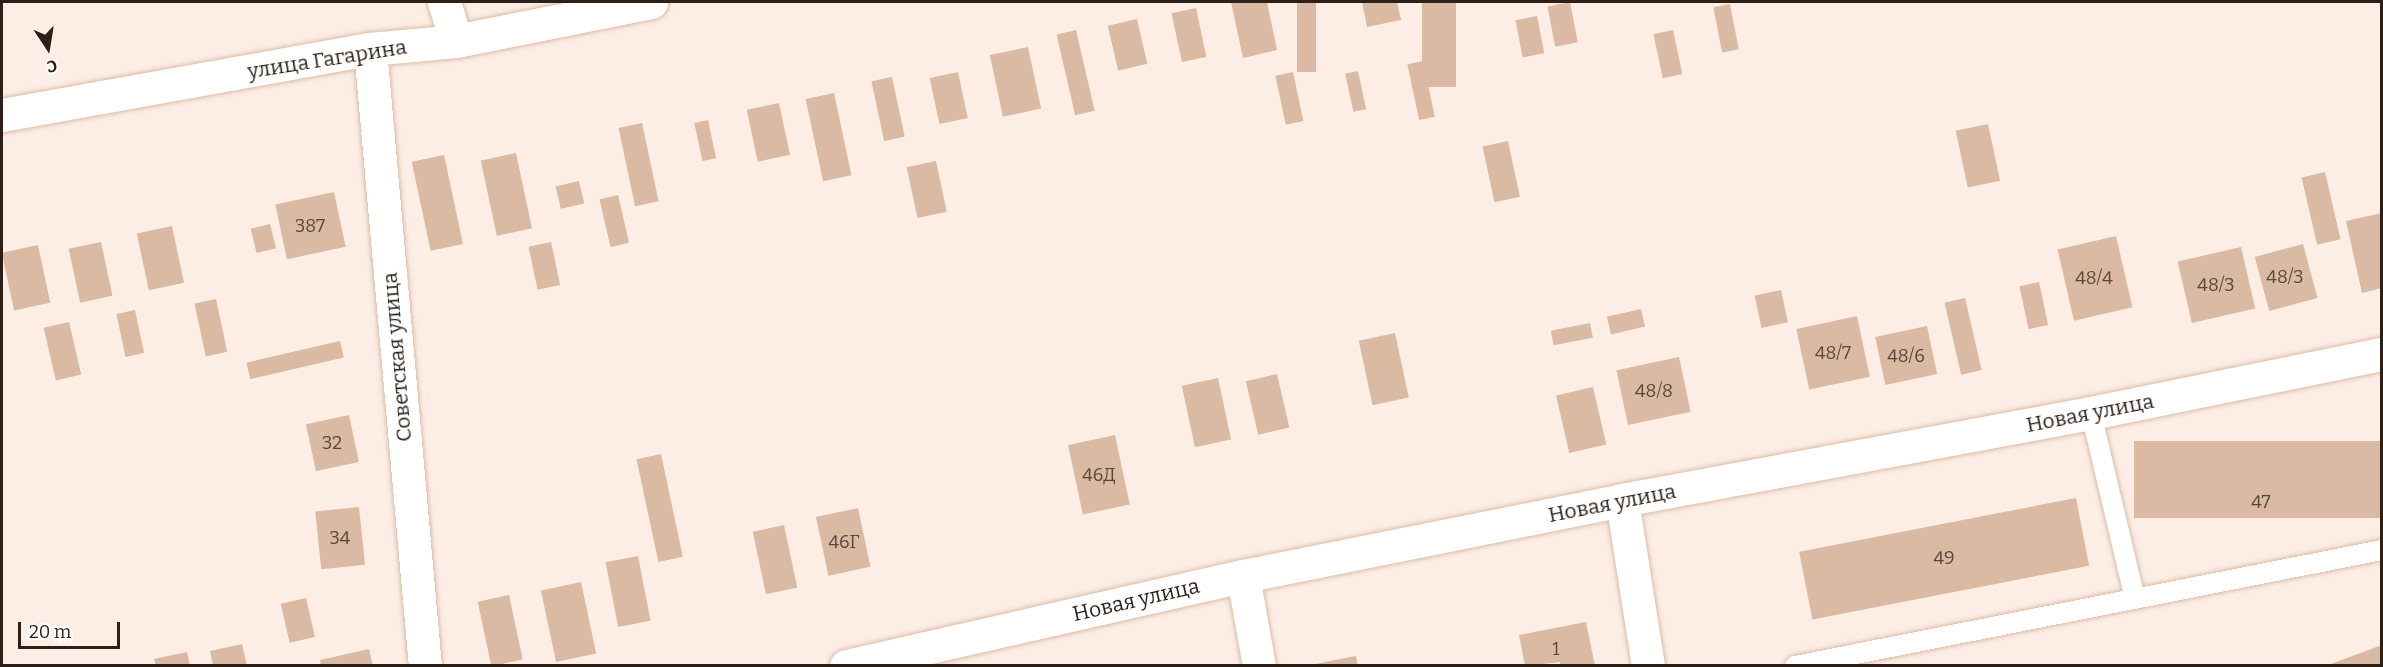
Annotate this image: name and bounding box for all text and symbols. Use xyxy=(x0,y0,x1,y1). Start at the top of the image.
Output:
north arrow xyxy=(18,18,78,78)
street label: улица Гагарина xyxy=(246,34,408,84)
text: С xyxy=(45,56,59,76)
house number: 387 xyxy=(295,215,325,237)
house number: 48/3 xyxy=(2266,266,2304,288)
house number: 48/4 xyxy=(2075,267,2113,289)
street label: Советская улица xyxy=(377,271,417,443)
house number: 48/3 xyxy=(2197,274,2235,296)
house number: 48/7 xyxy=(1815,342,1851,364)
house number: 48/6 xyxy=(1887,345,1925,367)
house number: 48/8 xyxy=(1635,380,1673,402)
street label: Новая улица xyxy=(2024,388,2156,438)
house number: 32 xyxy=(322,432,342,454)
house number: 46Д xyxy=(1082,464,1116,486)
street label: Новая улица xyxy=(1546,478,1678,528)
house number: 47 xyxy=(2251,491,2271,513)
house number: 34 xyxy=(330,527,350,549)
house number: 46Г xyxy=(828,531,860,553)
house number: 49 xyxy=(1933,547,1955,569)
street label: Новая улица xyxy=(1070,573,1202,627)
scale bar xyxy=(21,610,123,648)
text: 20 m xyxy=(29,621,71,643)
house number: 1 xyxy=(1552,638,1560,660)

